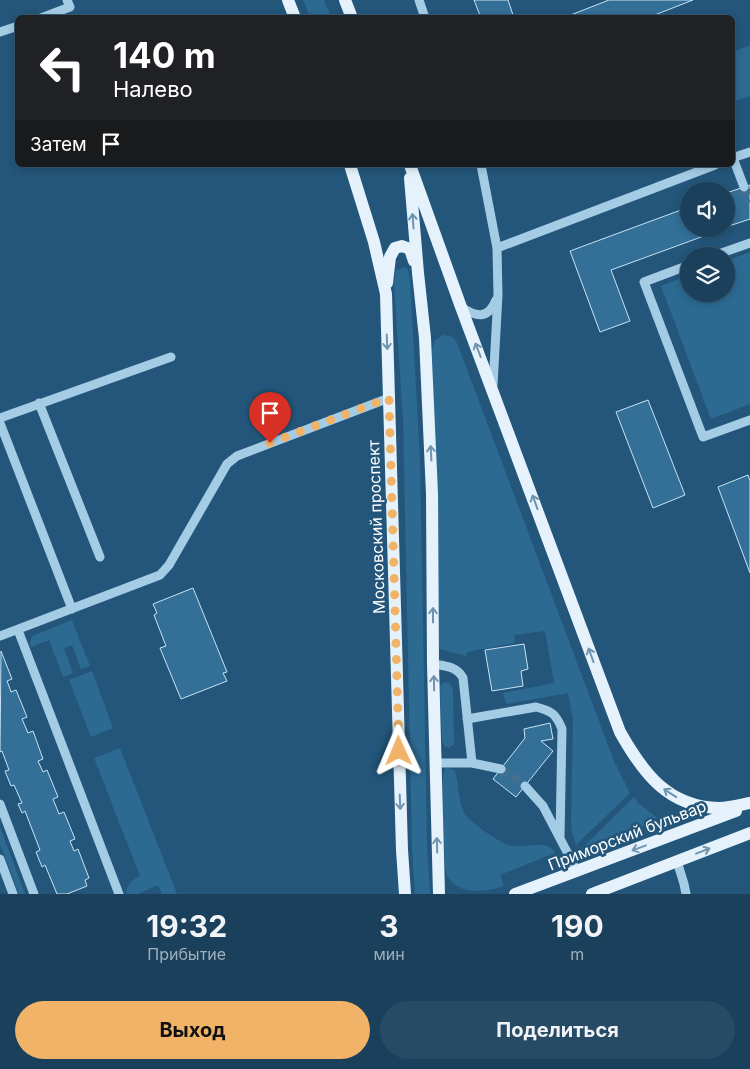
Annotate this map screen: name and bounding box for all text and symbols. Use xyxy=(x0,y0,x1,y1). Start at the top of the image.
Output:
text: 140 m xyxy=(113,34,216,76)
icon: left xyxy=(30,35,95,100)
text: Налево xyxy=(113,76,193,102)
icon: arrive xyxy=(97,130,125,158)
text: Затем xyxy=(30,133,87,156)
map controls xyxy=(680,182,735,302)
button: sound xyxy=(680,182,735,237)
one-way arrow xyxy=(409,213,418,229)
button: layers xyxy=(680,247,735,302)
one-way arrow xyxy=(383,334,392,350)
one-way arrow xyxy=(473,343,482,358)
pin xyxy=(249,392,291,443)
icon: arrive xyxy=(256,399,284,427)
street label: Московский проспект xyxy=(363,439,389,614)
one-way arrow xyxy=(426,445,435,461)
one-way arrow xyxy=(530,495,539,511)
one-way arrow xyxy=(428,607,438,624)
one-way arrow xyxy=(586,648,595,663)
one-way arrow xyxy=(429,675,439,692)
position arrow xyxy=(372,724,424,776)
one-way arrow xyxy=(663,788,677,799)
one-way arrow xyxy=(396,794,405,810)
street label: Приморский бульвар xyxy=(545,796,709,874)
one-way arrow xyxy=(433,838,442,854)
one-way arrow xyxy=(632,843,647,853)
one-way arrow xyxy=(695,846,710,856)
text: 19:32 xyxy=(146,908,227,944)
text: 3 xyxy=(379,908,399,944)
text: 190 xyxy=(551,908,604,944)
text: Прибытие xyxy=(147,944,226,964)
text: мин xyxy=(373,944,405,964)
text: m xyxy=(570,944,584,964)
button: Выход xyxy=(15,1001,370,1059)
button: Поделиться xyxy=(380,1001,735,1059)

